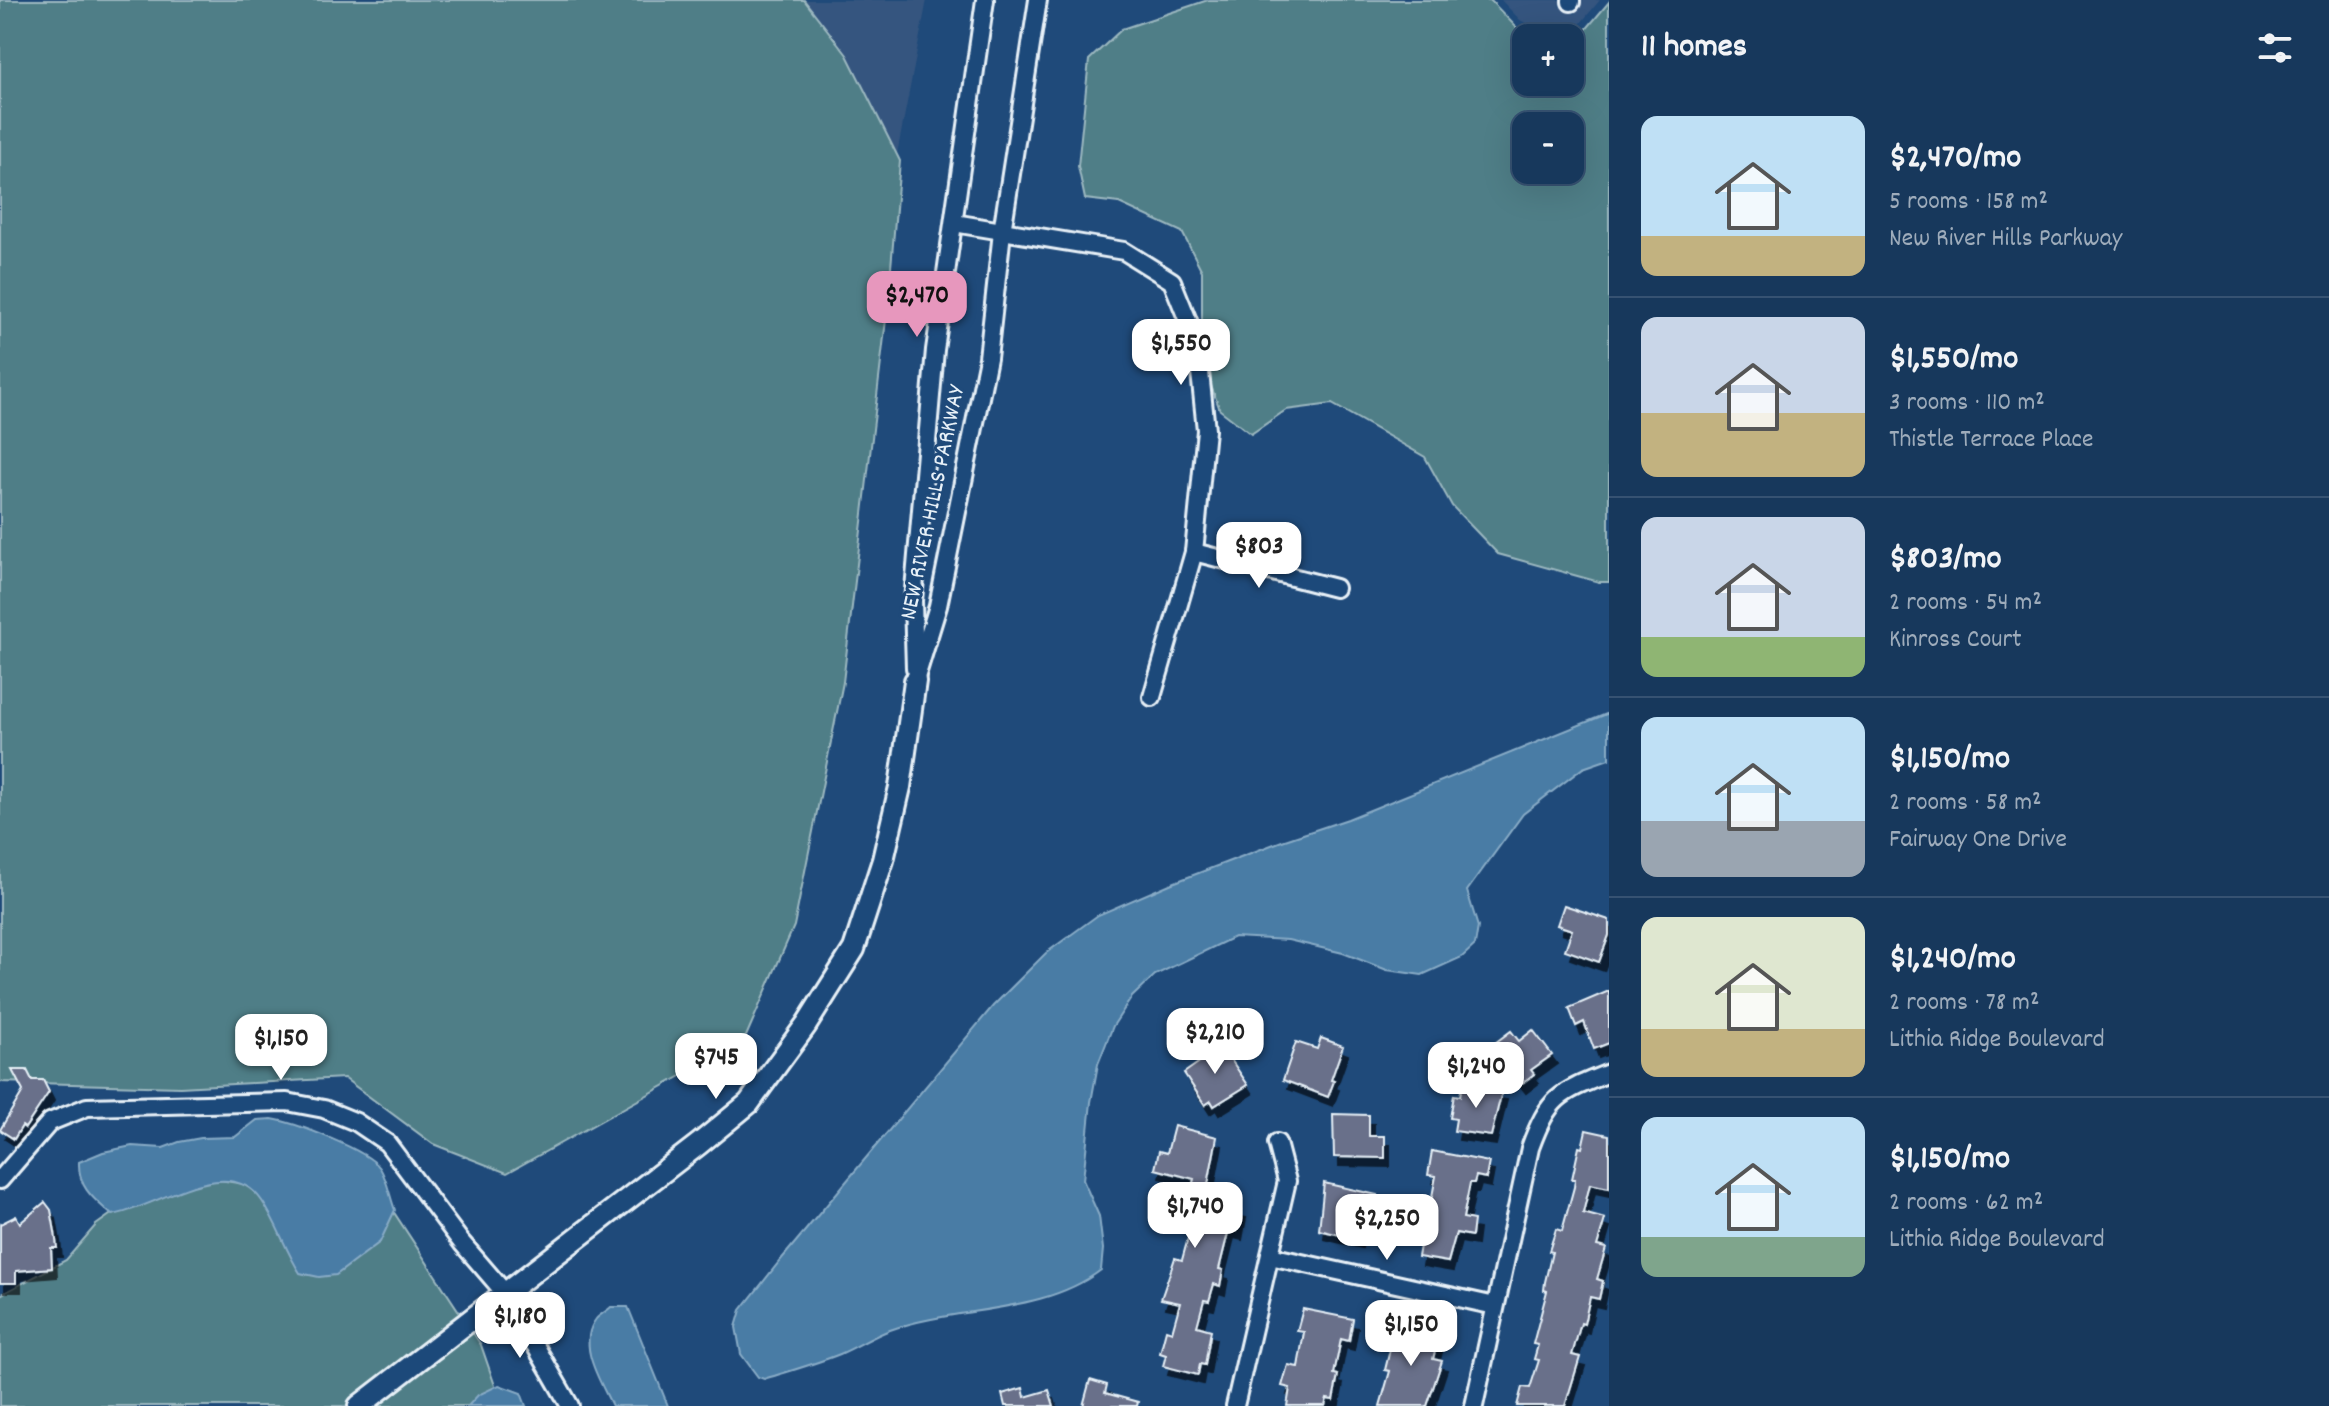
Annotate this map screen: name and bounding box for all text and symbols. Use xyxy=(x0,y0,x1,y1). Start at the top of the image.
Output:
map controls xyxy=(1512,24,1584,184)
button: + xyxy=(1512,24,1584,96)
text: 11 homes xyxy=(1641,24,1747,73)
icon: filters xyxy=(2253,26,2297,70)
button: − xyxy=(1512,112,1584,184)
text: $2,470/mo xyxy=(1889,135,2021,184)
icon: home xyxy=(1705,148,1801,244)
text: 5 rooms · 158 m² xyxy=(1889,184,2048,221)
text: New River Hills Parkway xyxy=(1889,221,2122,258)
pin: $2,470 xyxy=(852,271,982,339)
text: $2,470 xyxy=(885,278,949,315)
pin: $1,550 xyxy=(1116,319,1246,387)
text: $1,550 xyxy=(1150,326,1212,363)
text: $1,550/mo xyxy=(1889,336,2018,385)
icon: home xyxy=(1705,349,1801,445)
street label: NEW RIVER HILLS PARKWAY xyxy=(892,381,976,623)
text: 3 rooms · 110 m² xyxy=(1889,385,2045,422)
text: Thistle Terrace Place xyxy=(1889,422,2093,459)
pin: $803 xyxy=(1212,522,1306,590)
text: $803 xyxy=(1234,529,1284,566)
text: $803/mo xyxy=(1889,536,2002,585)
icon: home xyxy=(1705,549,1801,645)
text: 2 rooms · 54 m² xyxy=(1889,585,2042,622)
text: Kinross Court xyxy=(1889,622,2022,659)
text: $1,150/mo xyxy=(1889,736,2010,785)
icon: home xyxy=(1705,749,1801,845)
text: 2 rooms · 58 m² xyxy=(1889,785,2042,822)
text: Fairway One Drive xyxy=(1889,822,2067,859)
text: $1,240/mo xyxy=(1889,936,2016,985)
icon: home xyxy=(1705,949,1801,1045)
text: 2 rooms · 78 m² xyxy=(1889,985,2039,1022)
pin: $2,210 xyxy=(1150,1008,1280,1076)
pin: $1,150 xyxy=(216,1014,346,1082)
text: $2,210 xyxy=(1185,1015,1245,1052)
text: $1,150 xyxy=(253,1021,309,1058)
text: Lithia Ridge Boulevard xyxy=(1889,1022,2105,1059)
pin: $745 xyxy=(669,1033,763,1101)
text: $745 xyxy=(693,1040,739,1077)
pin: $1,240 xyxy=(1411,1042,1541,1110)
text: $1,240 xyxy=(1446,1049,1506,1086)
text: $1,150/mo xyxy=(1889,1136,2010,1185)
icon: home xyxy=(1705,1149,1801,1245)
pin: $1,740 xyxy=(1130,1182,1260,1250)
text: 2 rooms · 62 m² xyxy=(1889,1185,2043,1222)
text: $1,740 xyxy=(1166,1189,1224,1226)
pin: $2,250 xyxy=(1322,1194,1452,1262)
text: $2,250 xyxy=(1353,1201,1421,1238)
text: Lithia Ridge Boulevard xyxy=(1889,1222,2105,1259)
pin: $1,180 xyxy=(455,1292,585,1360)
text: $1,180 xyxy=(493,1299,547,1336)
pin: $1,150 xyxy=(1346,1300,1476,1368)
text: $1,150 xyxy=(1383,1307,1439,1344)

